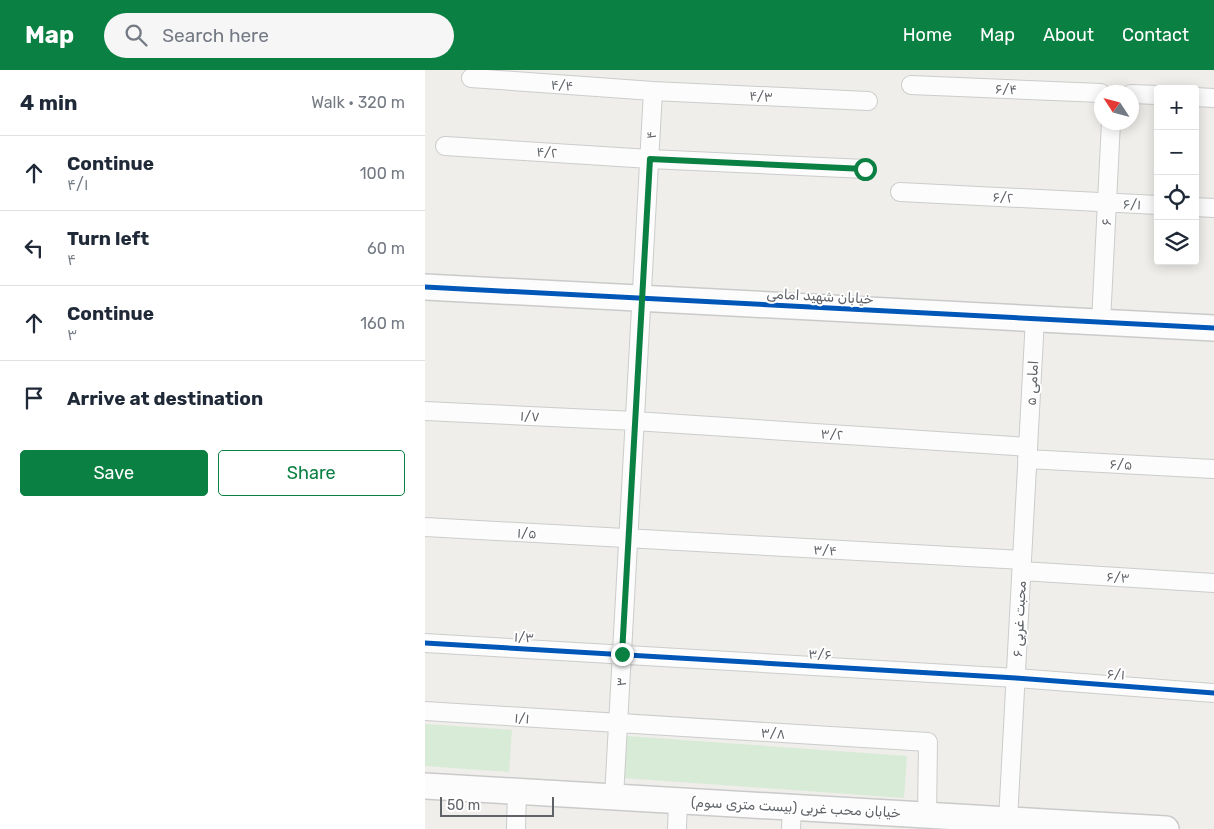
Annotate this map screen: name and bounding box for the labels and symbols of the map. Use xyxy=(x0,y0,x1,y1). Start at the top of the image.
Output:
street label: ۴/۴ xyxy=(550,76,574,95)
street label: ۶/۴ xyxy=(995,81,1017,98)
north arrow xyxy=(1094,85,1139,130)
street label: ۴/۳ xyxy=(749,87,773,106)
street label: ۴ xyxy=(643,131,660,139)
street label: ۴/۲ xyxy=(536,143,558,162)
route start xyxy=(854,158,877,181)
street label: ۶/۲ xyxy=(992,188,1014,207)
street label: ۶/۱ xyxy=(1122,196,1142,213)
street label: ۶ xyxy=(1098,218,1115,226)
street label: خیابان شهید امامی xyxy=(766,285,874,308)
street label: امامی ۵ xyxy=(1023,360,1042,406)
street label: ۱/۷ xyxy=(520,407,540,426)
street label: ۳/۲ xyxy=(820,425,844,444)
street label: ۶/۵ xyxy=(1109,455,1133,474)
street label: ۱/۵ xyxy=(517,524,537,543)
street label: ۳/۴ xyxy=(813,541,837,560)
street label: ۶/۳ xyxy=(1106,568,1130,587)
street label: محبت غربی ۶ xyxy=(1009,580,1030,658)
street label: ۱/۳ xyxy=(513,628,534,647)
route end xyxy=(611,643,634,666)
street label: ۳/۶ xyxy=(808,645,832,664)
street label: ۶/۱ xyxy=(1106,665,1126,684)
street label: ۳ xyxy=(613,677,630,687)
street label: ۱/۱ xyxy=(514,709,530,728)
street label: ۳/۸ xyxy=(760,724,786,743)
scale bar xyxy=(440,794,554,817)
street label: خیابان محب غربی (بیست متری سوم) xyxy=(691,794,902,822)

